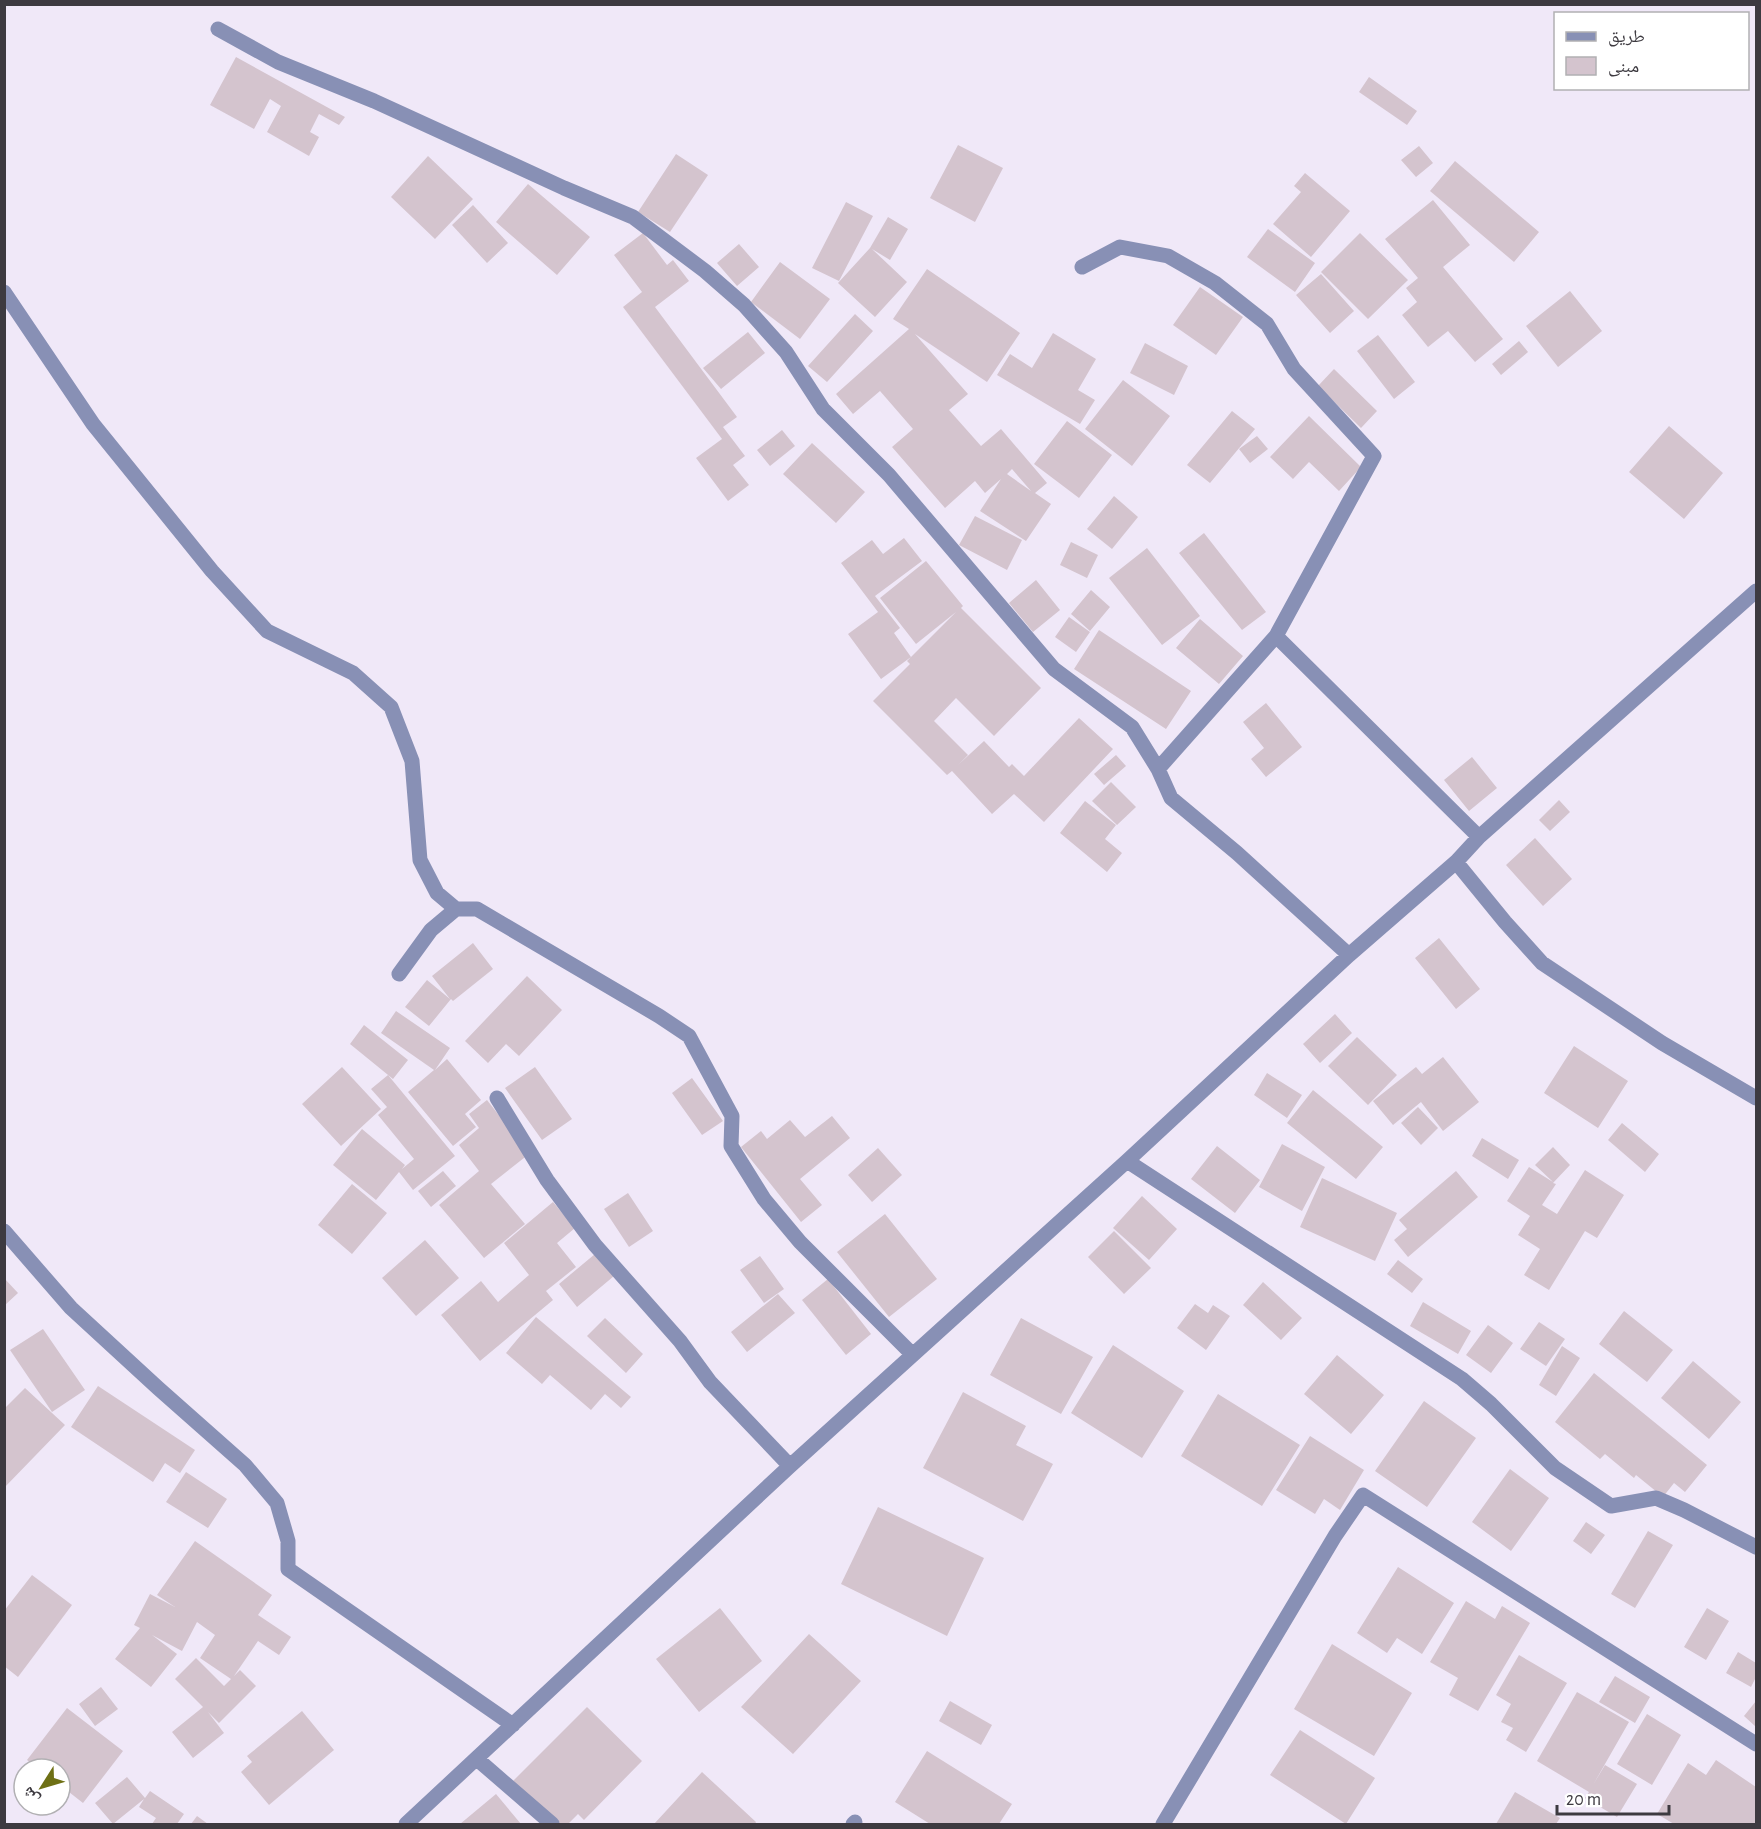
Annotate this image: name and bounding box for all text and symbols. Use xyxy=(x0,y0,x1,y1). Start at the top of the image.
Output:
legend xyxy=(1554,12,1749,90)
text: طريق xyxy=(1608,28,1645,47)
text: مبنى xyxy=(1608,58,1639,77)
north arrow xyxy=(12,1757,72,1817)
scale bar xyxy=(1557,1778,1670,1816)
text: ش xyxy=(19,1783,43,1807)
text: 20 m xyxy=(1566,1791,1601,1809)

